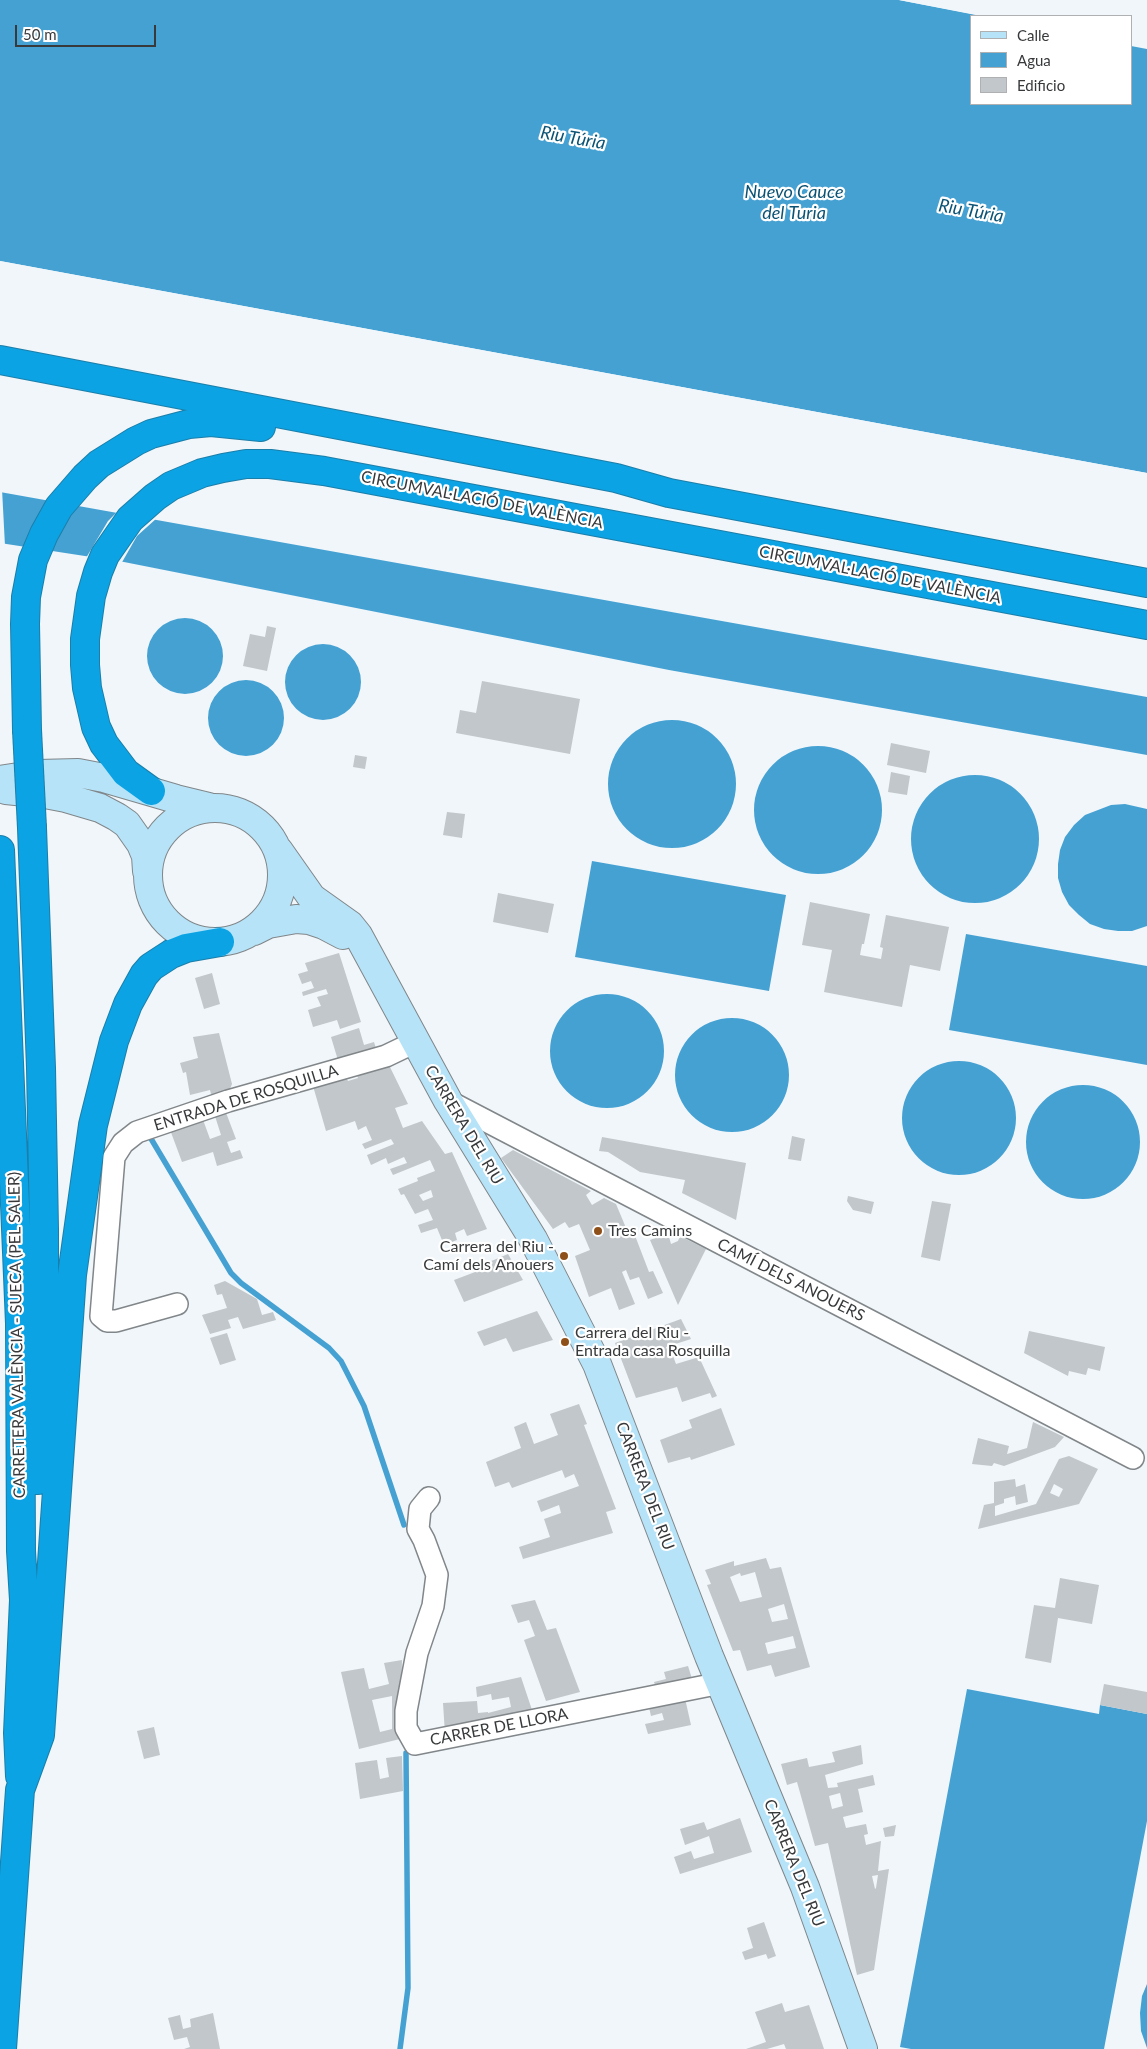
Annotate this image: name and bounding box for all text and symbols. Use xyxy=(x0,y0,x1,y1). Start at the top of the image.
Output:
scale bar xyxy=(18,15,159,47)
legend xyxy=(970,15,1132,105)
text: 50 m xyxy=(23,25,57,43)
text: Calle xyxy=(1017,26,1049,44)
text: Agua xyxy=(1017,51,1051,69)
text: Edificio xyxy=(1017,76,1065,94)
water label: Riu Túria xyxy=(539,122,607,154)
water label: Nuevo Cauce del Turia xyxy=(744,181,844,223)
water label: Riu Túria xyxy=(937,195,1005,227)
street label: CIRCUMVAL·LACIÓ DE VALÈNCIA xyxy=(359,467,605,533)
street label: CIRCUMVAL·LACIÓ DE VALÈNCIA xyxy=(757,542,1003,608)
street label: ENTRADA DE ROSQUILLA xyxy=(151,1061,341,1135)
street label: CARRERA DEL RIU xyxy=(421,1062,507,1188)
street label: CARRETERA VALÈNCIA - SUECA (PEL SALER) xyxy=(5,1172,29,1498)
place label: Tres Camins xyxy=(608,1221,692,1241)
marker: Tres Camins xyxy=(592,1225,604,1237)
street label: CAMÍ DELS ANOUERS xyxy=(714,1234,868,1326)
place label: Carrera del Riu - Camí dels Anouers xyxy=(423,1237,554,1275)
marker: Carrera del Riu - Camí dels Anouers xyxy=(558,1250,570,1262)
place label: Carrera del Riu - Entrada casa Rosquilla xyxy=(575,1323,731,1361)
marker: Carrera del Riu - Entrada casa Rosquilla xyxy=(559,1336,571,1348)
street label: CARRERA DEL RIU xyxy=(612,1419,678,1553)
street label: CARRER DE LLORA xyxy=(428,1704,570,1750)
street label: CARRERA DEL RIU xyxy=(760,1796,828,1930)

